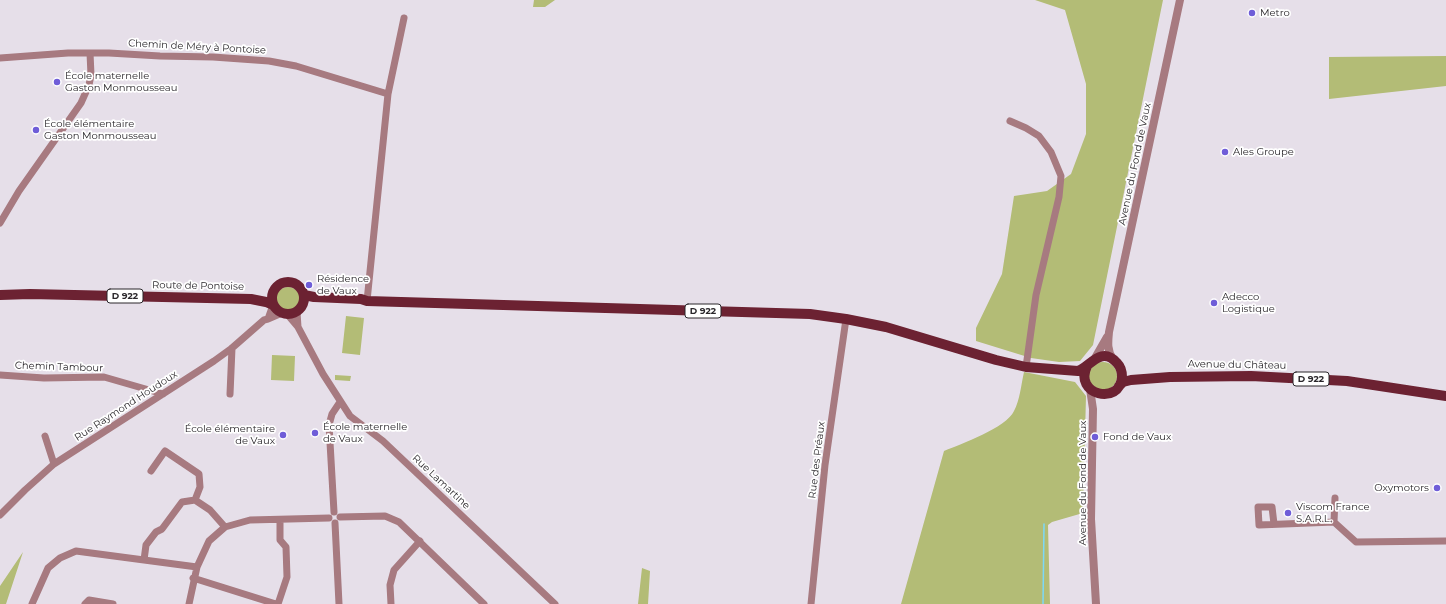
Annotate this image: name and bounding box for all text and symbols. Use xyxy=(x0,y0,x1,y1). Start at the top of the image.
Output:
place label: Metro xyxy=(1260,7,1290,19)
marker: Metro xyxy=(1247,8,1257,18)
street label: Chemin de Méry à Pontoise xyxy=(128,37,266,57)
place label: École maternelle Gaston Monmousseau xyxy=(65,70,177,94)
marker: École maternelle Gaston Monmousseau xyxy=(52,77,62,87)
street label: Avenue du Fond de Vaux xyxy=(1116,102,1154,226)
place label: École élémentaire Gaston Monmousseau xyxy=(44,118,156,142)
marker: École élémentaire Gaston Monmousseau xyxy=(31,125,41,135)
place label: Ales Groupe xyxy=(1233,146,1294,158)
marker: Ales Groupe xyxy=(1220,147,1230,157)
place label: Résidence de Vaux xyxy=(317,273,369,296)
street label: Route de Pontoise xyxy=(152,279,244,293)
marker: Résidence de Vaux xyxy=(304,280,314,290)
road number: D 922 xyxy=(107,289,143,303)
place label: Adecco Logistique xyxy=(1222,291,1275,314)
marker: Adecco Logistique xyxy=(1209,298,1219,308)
road number: D 922 xyxy=(685,304,721,318)
street label: Avenue du Château xyxy=(1188,358,1286,372)
street label: Chemin Tambour xyxy=(15,359,103,375)
street label: Rue Raymond Houdoux xyxy=(72,368,180,444)
road number: D 922 xyxy=(1293,372,1329,386)
place label: École maternelle de Vaux xyxy=(323,421,407,444)
street label: Rue des Préaux xyxy=(806,421,828,499)
street label: Avenue du Fond de Vaux xyxy=(1077,421,1089,545)
place label: École élémentaire de Vaux xyxy=(185,423,275,446)
marker: École maternelle de Vaux xyxy=(310,428,320,438)
marker: École élémentaire de Vaux xyxy=(278,430,288,440)
place label: Fond de Vaux xyxy=(1103,431,1171,443)
marker: Fond de Vaux xyxy=(1090,432,1100,442)
street label: Rue Lamartine xyxy=(410,452,472,512)
place label: Oxymotors xyxy=(1374,482,1429,494)
marker: Oxymotors xyxy=(1432,483,1442,493)
place label: Viscom France S.A.R.L. xyxy=(1296,501,1369,524)
marker: Viscom France S.A.R.L. xyxy=(1283,508,1293,518)

